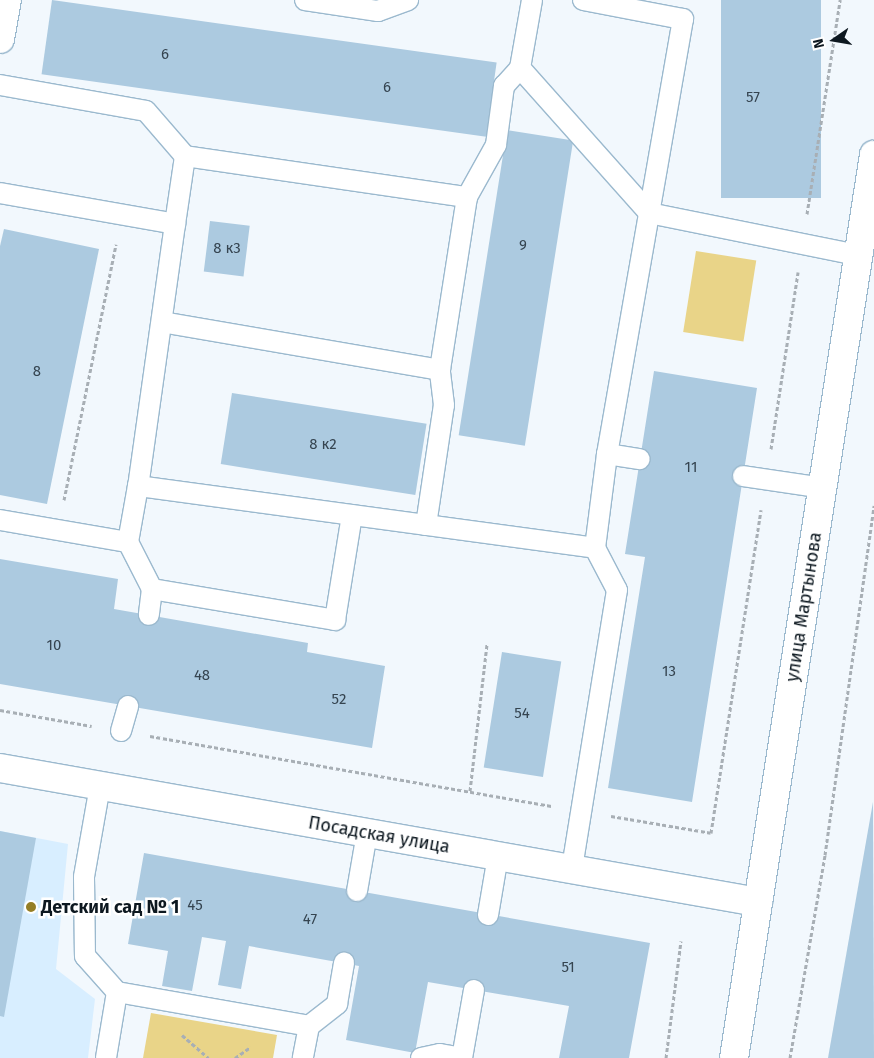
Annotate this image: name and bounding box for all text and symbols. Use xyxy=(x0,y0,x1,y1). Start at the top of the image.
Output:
north arrow xyxy=(809,15,859,65)
text: N xyxy=(810,37,828,50)
house number: 6 xyxy=(161,46,169,64)
house number: 6 xyxy=(383,79,391,97)
house number: 57 xyxy=(746,89,760,107)
house number: 9 xyxy=(519,237,527,255)
house number: 8 к3 xyxy=(213,240,241,258)
house number: 8 xyxy=(33,363,41,381)
house number: 8 к2 xyxy=(309,436,337,454)
house number: 11 xyxy=(685,459,697,477)
street label: улица Мартынова xyxy=(782,531,826,683)
house number: 10 xyxy=(47,637,61,655)
house number: 13 xyxy=(662,663,676,681)
house number: 48 xyxy=(194,667,210,685)
house number: 52 xyxy=(332,691,346,709)
house number: 54 xyxy=(514,705,530,723)
street label: Посадская улица xyxy=(307,812,451,858)
place label: Детский сад № 1 xyxy=(41,896,179,918)
house number: 45 xyxy=(187,897,203,915)
marker: Детский сад № 1 xyxy=(25,901,37,913)
house number: 47 xyxy=(303,911,317,929)
house number: 51 xyxy=(561,959,575,977)

